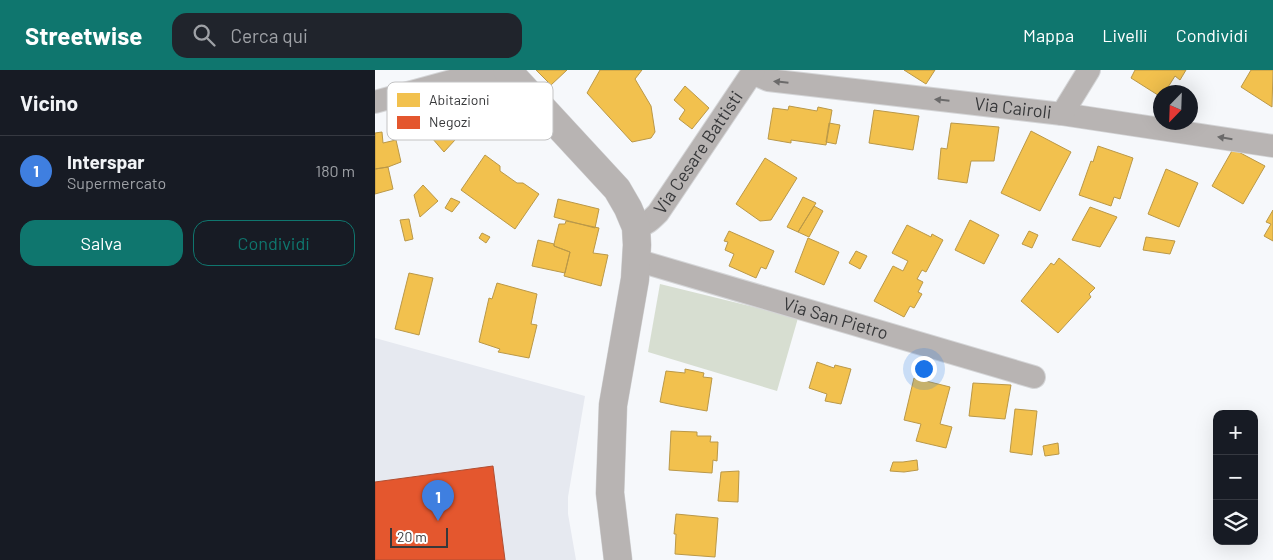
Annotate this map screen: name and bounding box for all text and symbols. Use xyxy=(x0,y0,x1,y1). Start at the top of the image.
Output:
search box xyxy=(172,13,522,58)
text: Streetwise xyxy=(25,21,142,50)
icon: search xyxy=(190,21,218,49)
text: Cerca qui xyxy=(230,24,308,47)
text: Mappa xyxy=(1023,24,1074,46)
text: Livelli xyxy=(1102,24,1148,46)
text: Condividi xyxy=(1176,24,1248,46)
one-way arrow xyxy=(773,78,789,86)
legend xyxy=(387,82,553,140)
north arrow xyxy=(1153,85,1198,130)
street label: Via Cesare Battisti xyxy=(648,86,747,218)
text: Vicino xyxy=(20,90,78,115)
text: Abitazioni xyxy=(429,91,490,108)
street label: Via Cairoli xyxy=(973,92,1053,123)
one-way arrow xyxy=(934,96,950,104)
text: Negozi xyxy=(429,113,471,130)
one-way arrow xyxy=(1216,134,1232,142)
text: Interspar xyxy=(67,150,145,173)
text: 1 xyxy=(33,161,39,180)
text: 180 m xyxy=(316,161,355,180)
text: Supermercato xyxy=(67,173,166,192)
button: Salva xyxy=(20,220,183,266)
button: Condividi xyxy=(193,220,355,266)
street label: Via San Pietro xyxy=(781,292,891,344)
your location xyxy=(911,356,937,382)
map controls xyxy=(1213,410,1258,545)
button: + xyxy=(1213,410,1258,455)
button: − xyxy=(1213,455,1258,500)
pin: 1 xyxy=(422,480,454,521)
button: layers xyxy=(1213,500,1258,545)
scale bar xyxy=(390,525,447,548)
text: 20 m xyxy=(397,528,427,545)

